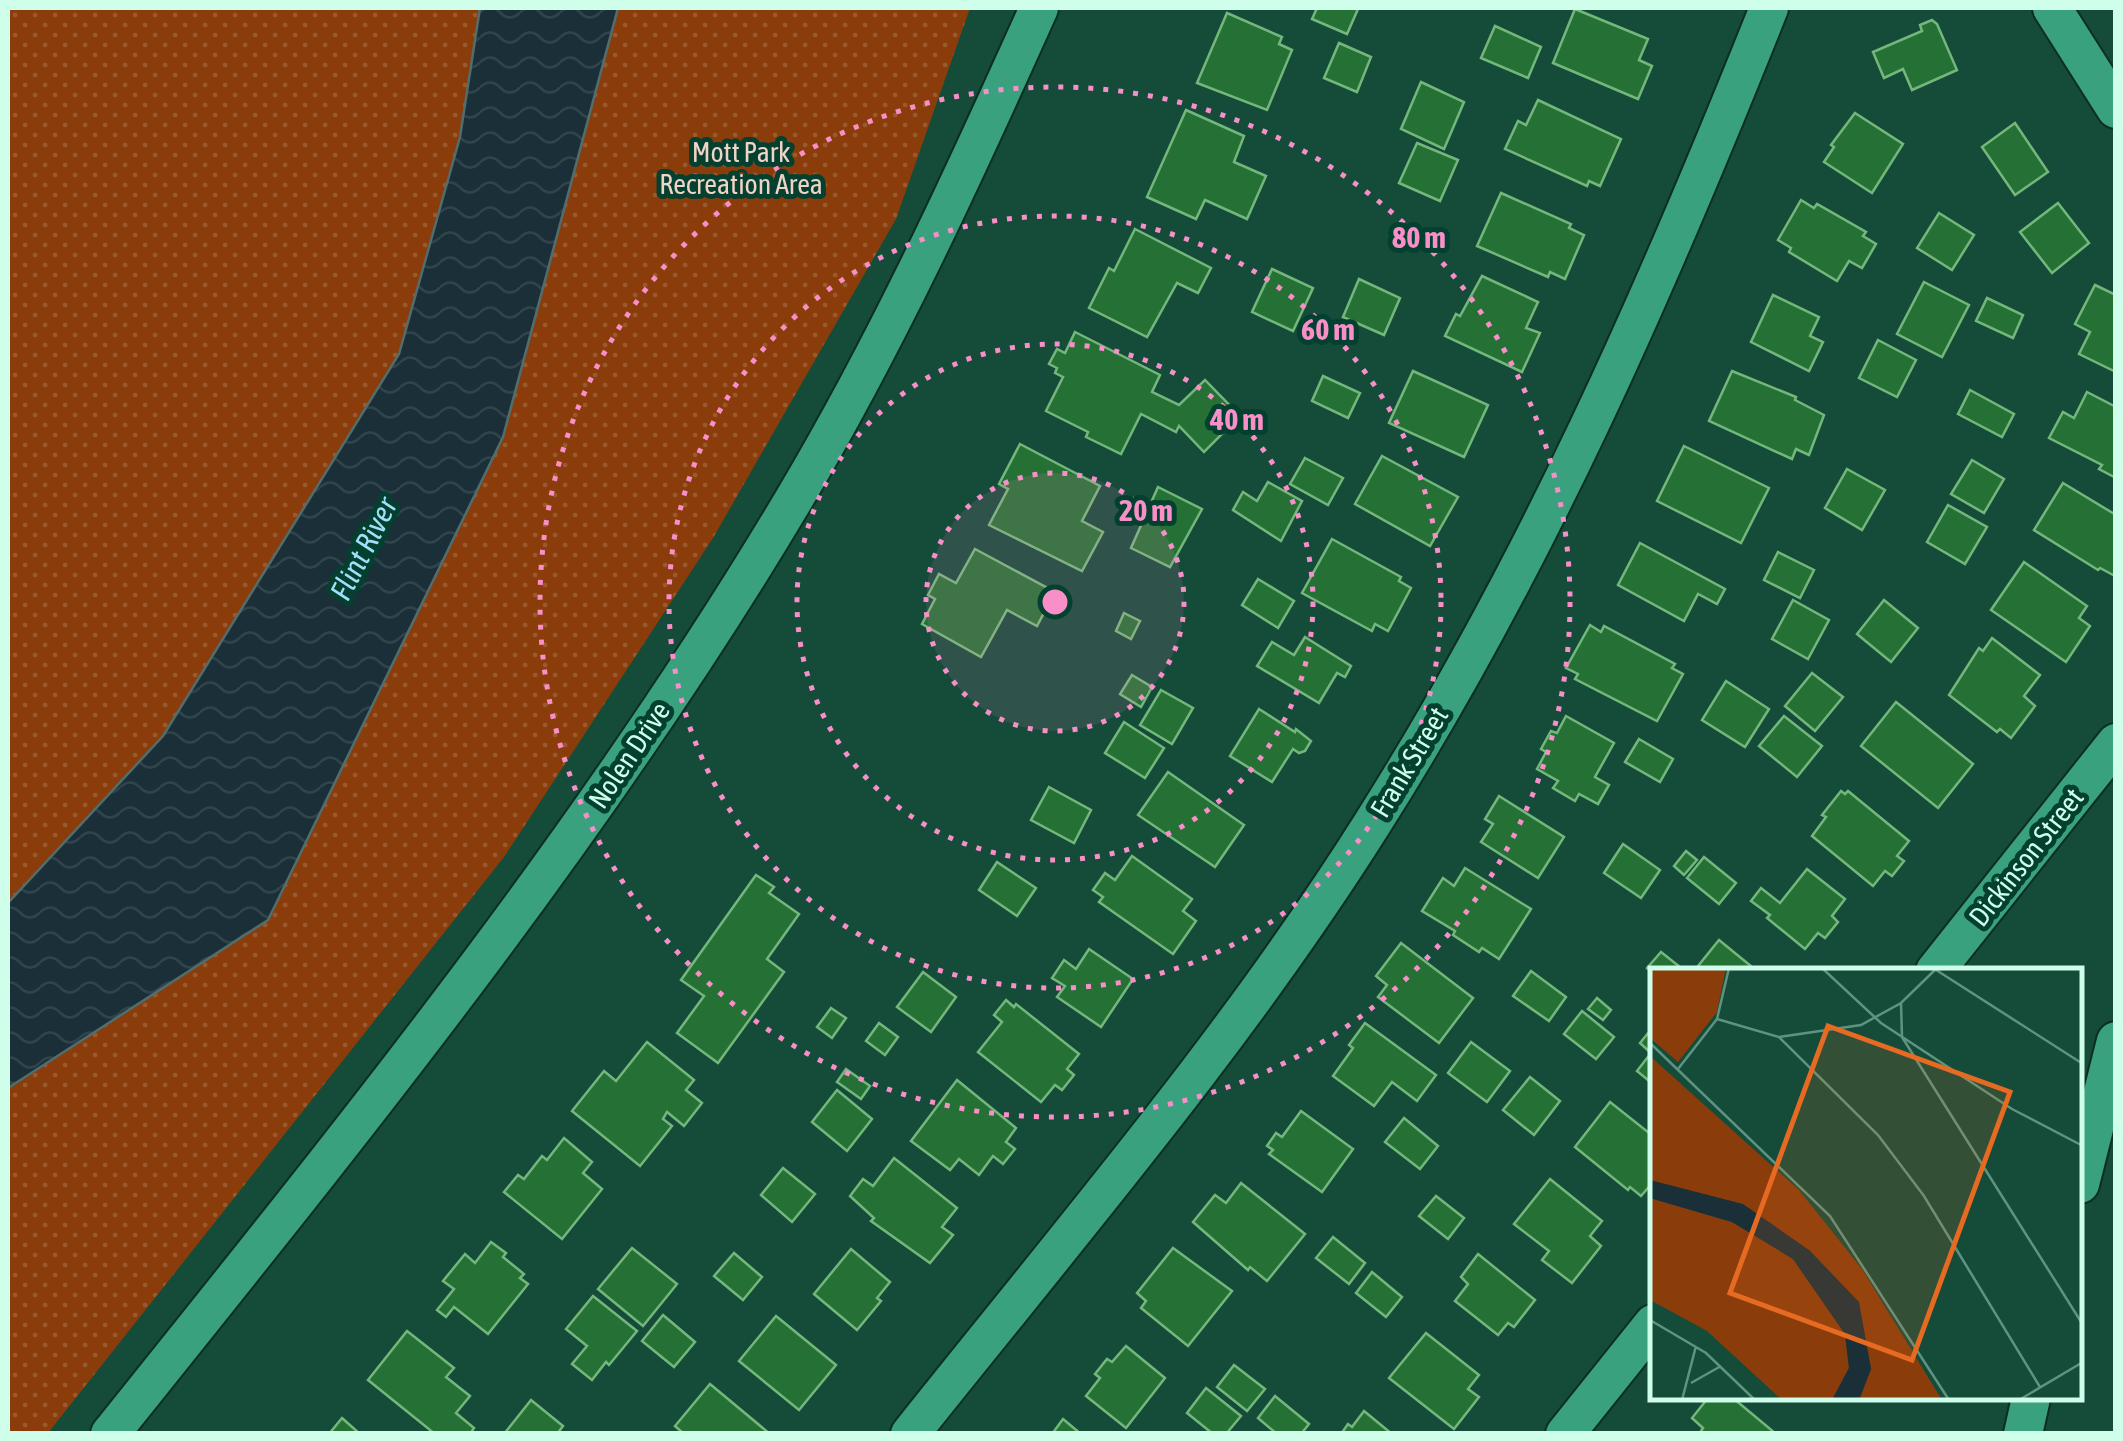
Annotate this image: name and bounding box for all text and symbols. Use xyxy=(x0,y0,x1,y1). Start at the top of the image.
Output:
park label: Mott Park Recreation Area xyxy=(659,136,823,200)
text: 80 m xyxy=(1392,220,1446,254)
text: 60 m xyxy=(1301,312,1355,346)
text: 40 m xyxy=(1209,402,1264,436)
water label: Flint River xyxy=(323,491,404,606)
text: 20 m xyxy=(1119,493,1173,527)
centre of rings xyxy=(1037,584,1073,620)
street label: Nolen Drive xyxy=(582,696,676,814)
street label: Frank Street xyxy=(1364,701,1454,823)
street label: Dickinson Street xyxy=(1962,782,2090,932)
inset map xyxy=(1650,968,2083,1401)

